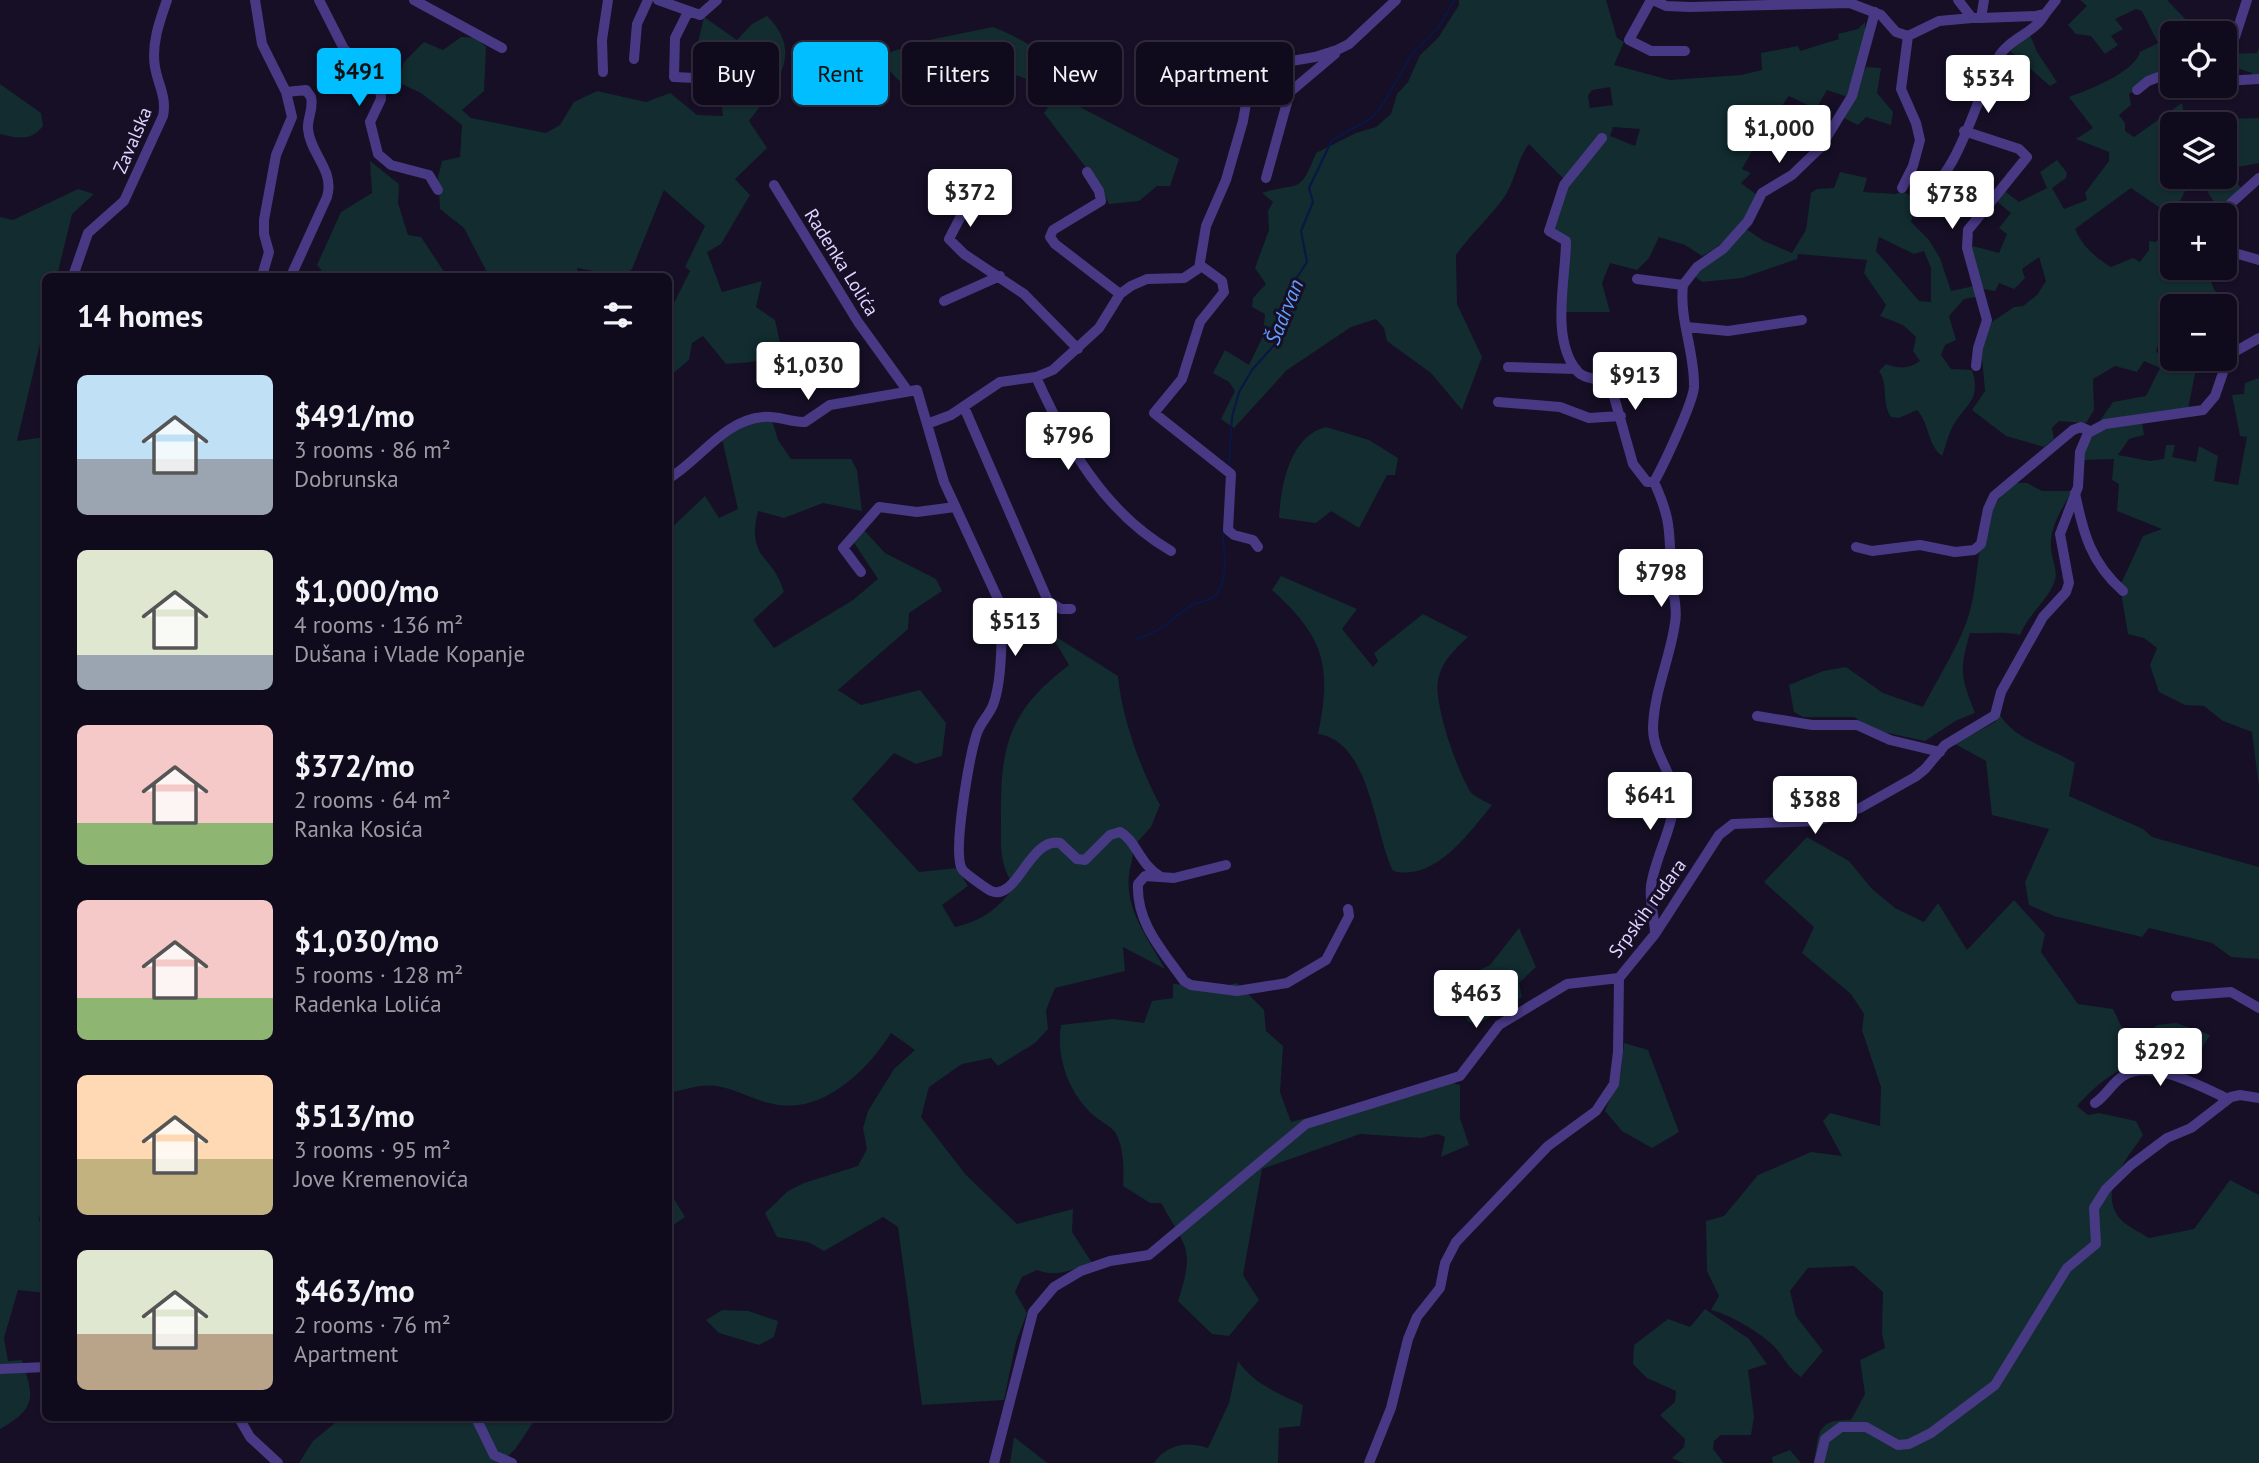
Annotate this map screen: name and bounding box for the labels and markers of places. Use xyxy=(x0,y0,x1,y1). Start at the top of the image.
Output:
pin: $491 xyxy=(318,48,400,108)
pin: $534 xyxy=(1947,55,2029,115)
pin: $1,000 xyxy=(1722,106,1836,165)
pin: $372 xyxy=(929,170,1011,229)
pin: $738 xyxy=(1911,172,1993,231)
pin: $1,030 xyxy=(751,342,865,402)
pin: $913 xyxy=(1594,352,1676,412)
pin: $796 xyxy=(1027,412,1109,472)
pin: $798 xyxy=(1620,550,1702,609)
pin: $513 xyxy=(974,598,1056,658)
pin: $641 xyxy=(1609,772,1691,832)
pin: $388 xyxy=(1774,776,1856,836)
pin: $463 xyxy=(1435,970,1517,1030)
pin: $292 xyxy=(2119,1028,2201,1088)

